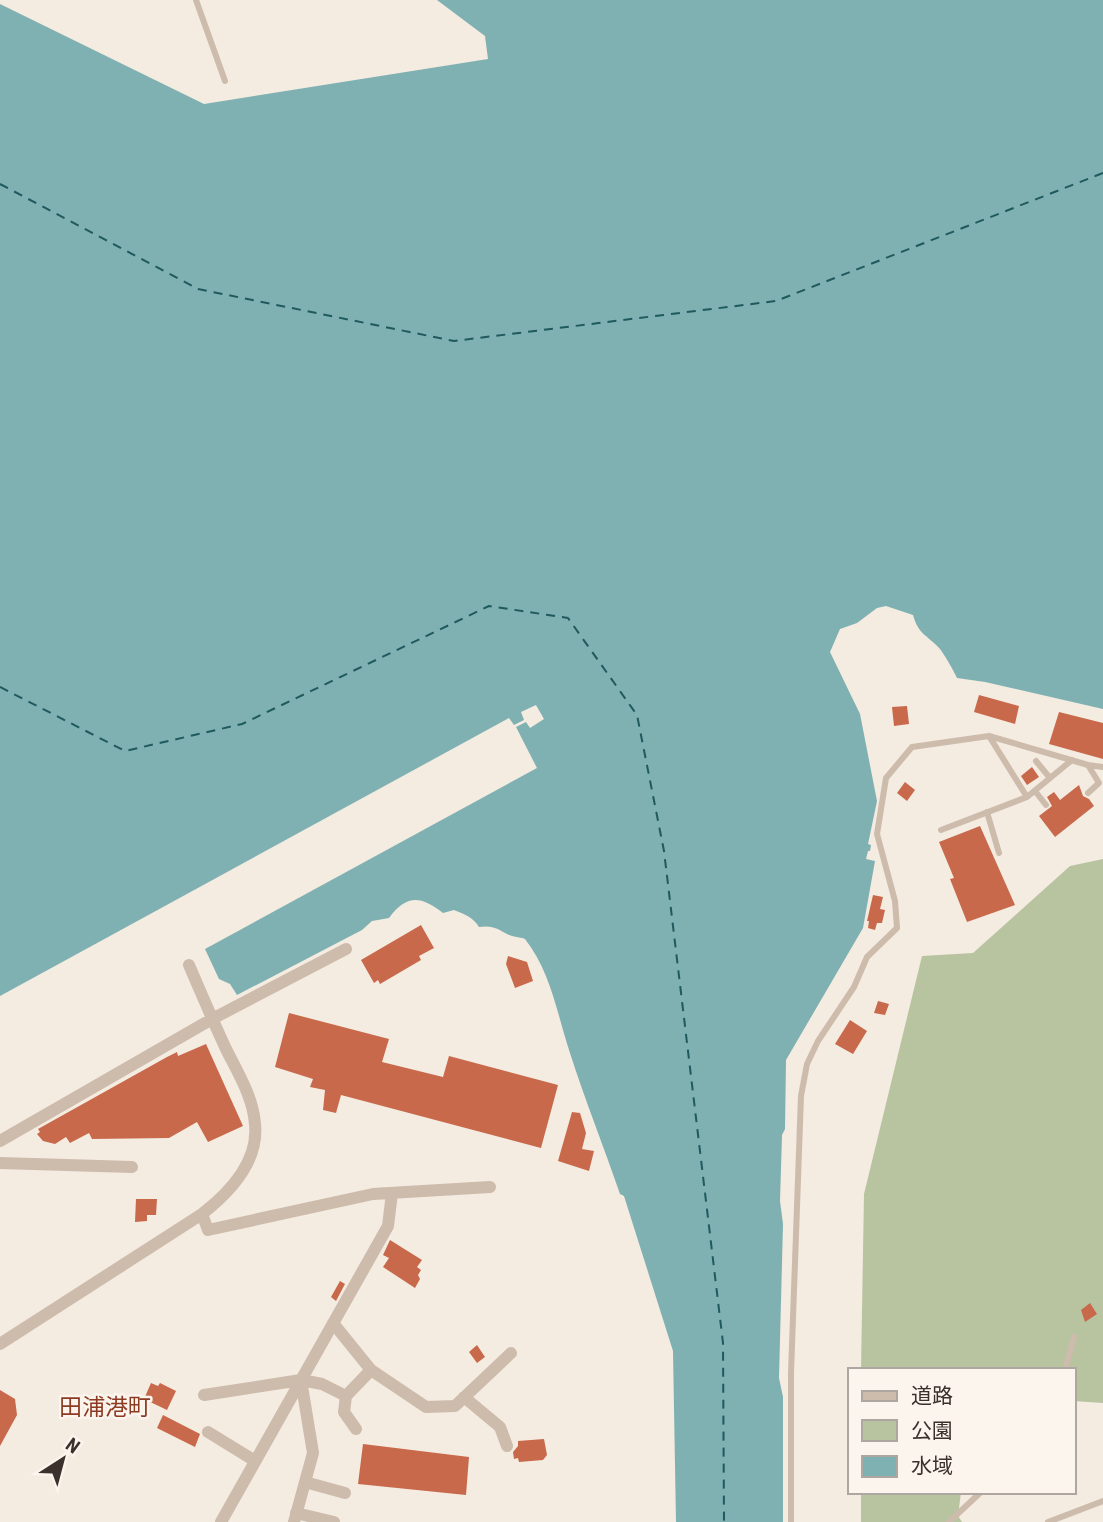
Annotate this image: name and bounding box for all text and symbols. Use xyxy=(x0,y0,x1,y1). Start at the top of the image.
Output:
legend xyxy=(848,1368,1075,1494)
text: 道路 xyxy=(911,1384,953,1408)
district label: 田浦港町 xyxy=(59,1394,151,1421)
text: 公園 xyxy=(911,1419,953,1443)
north arrow xyxy=(28,1424,98,1494)
text: N xyxy=(61,1433,84,1458)
text: 水域 xyxy=(911,1454,953,1478)

